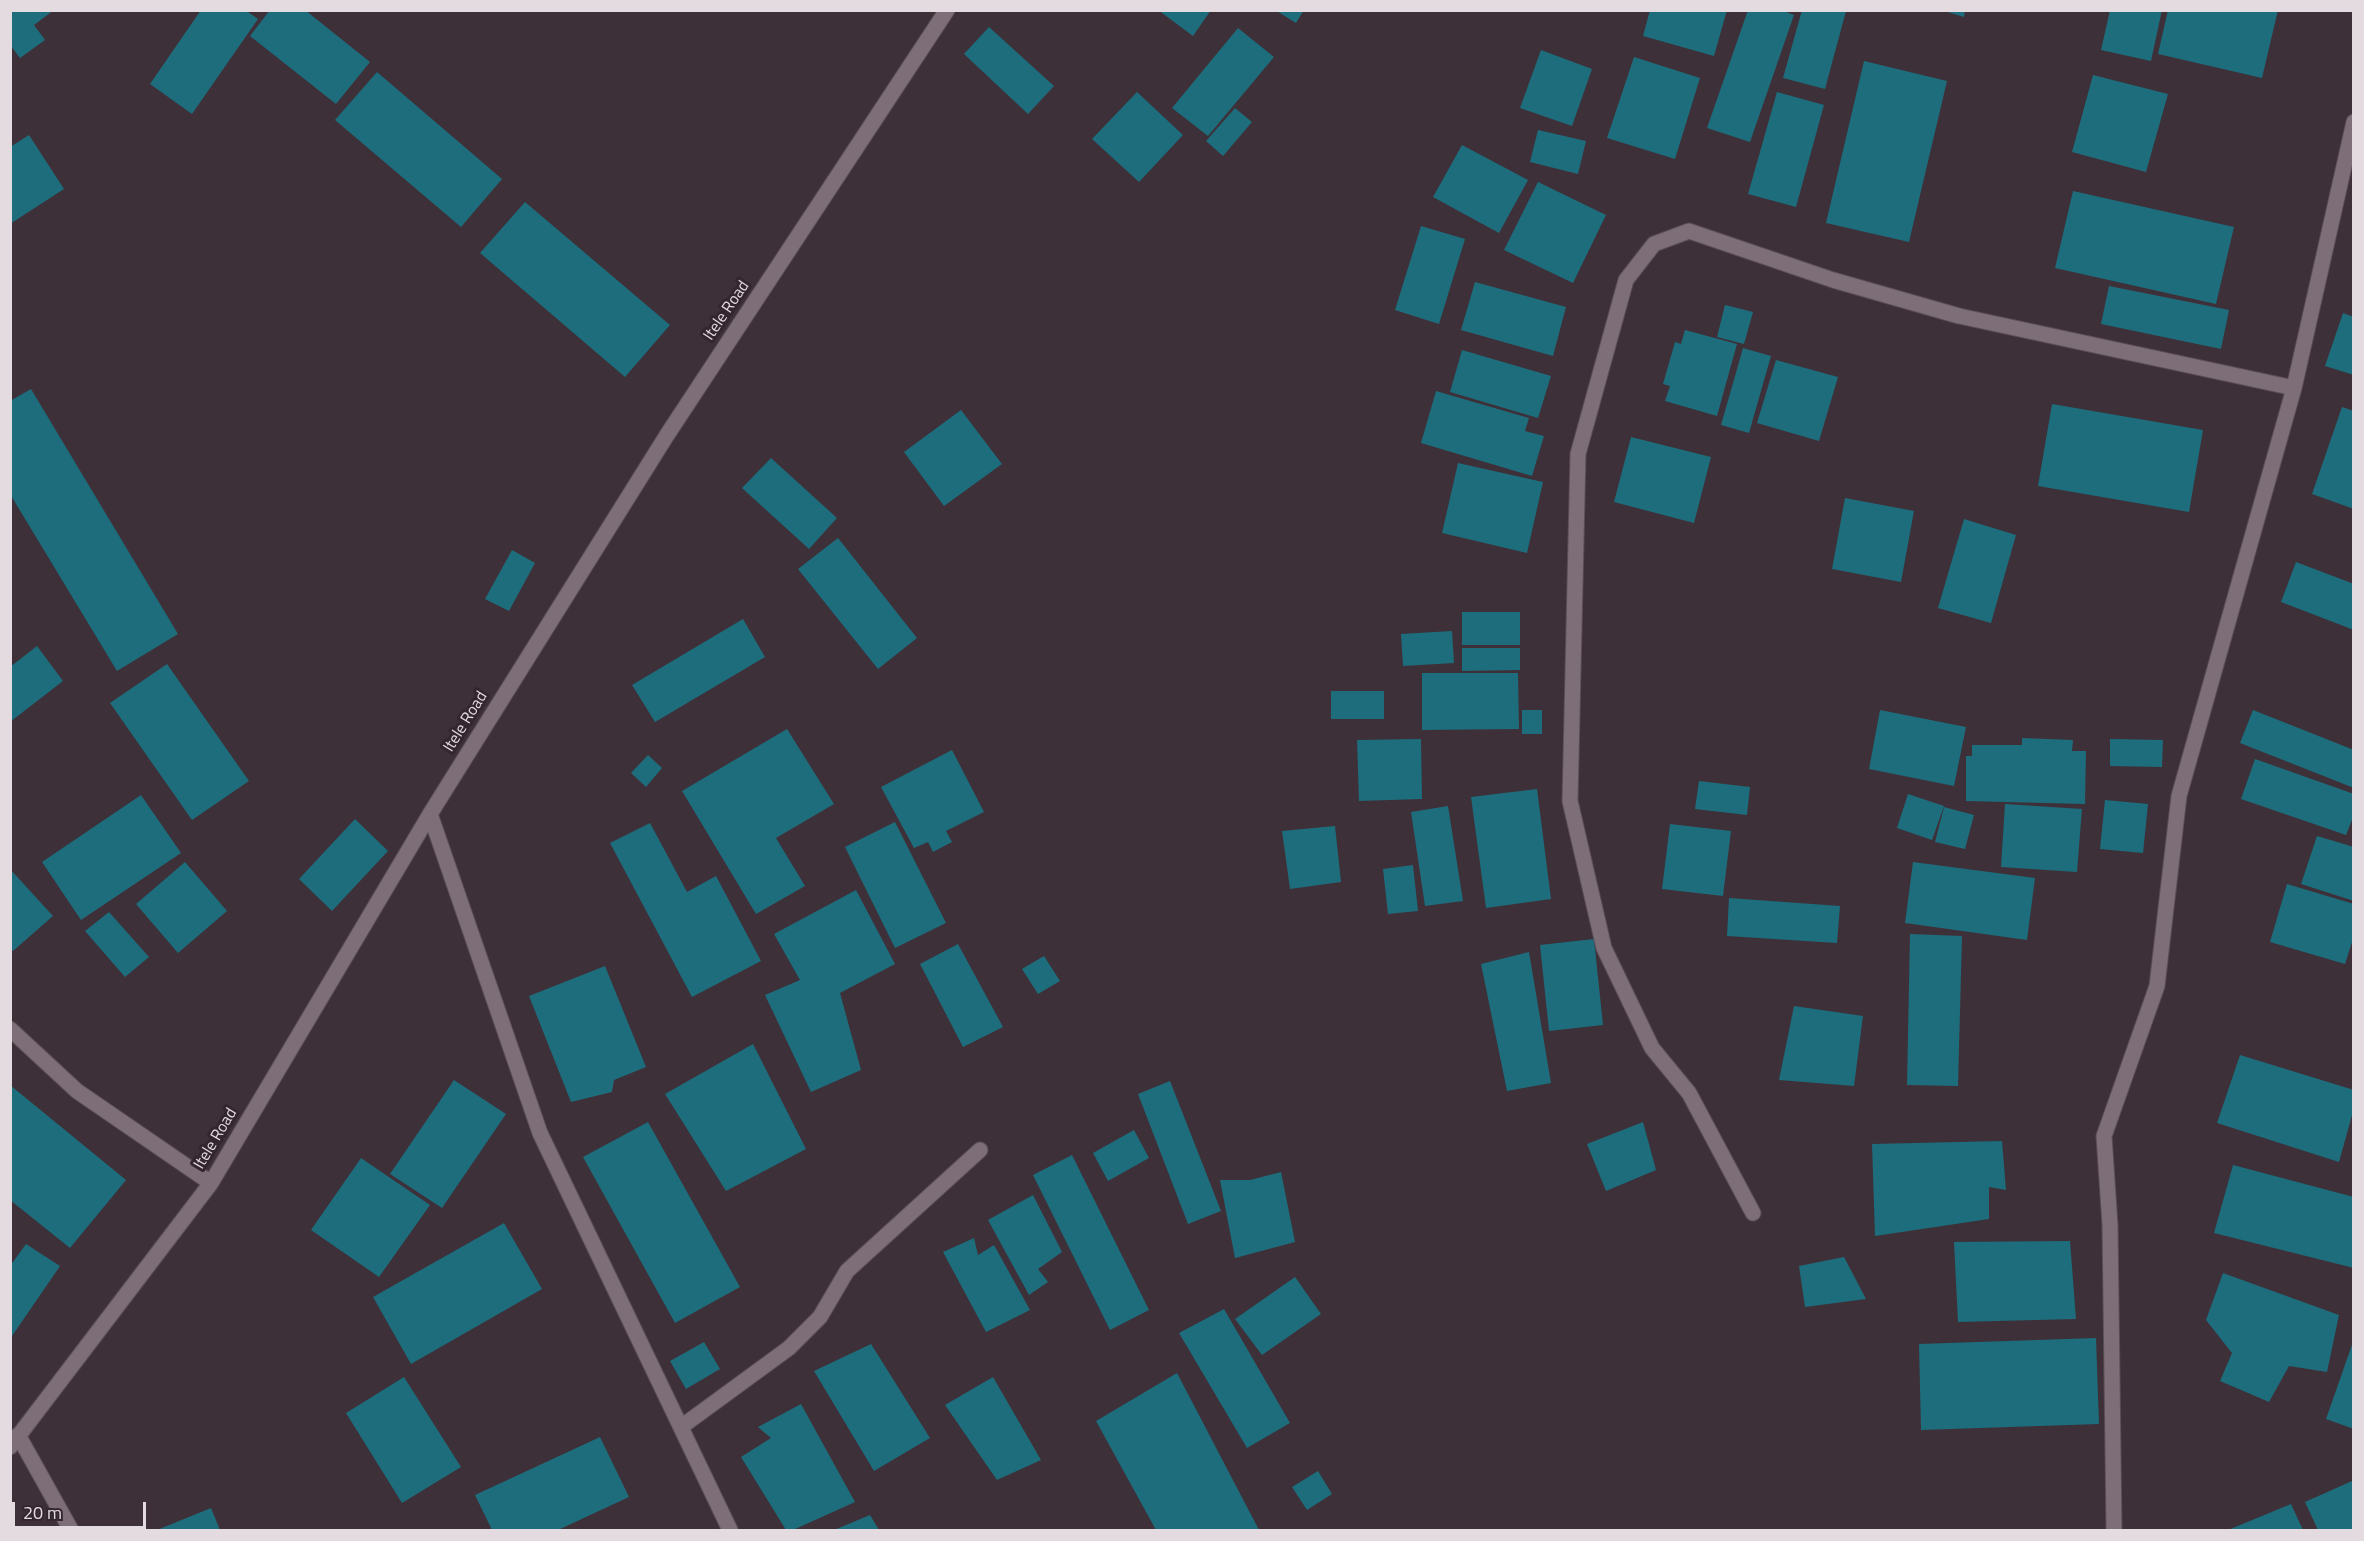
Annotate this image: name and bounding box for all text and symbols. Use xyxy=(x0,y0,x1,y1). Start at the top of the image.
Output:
street label: Itele Road xyxy=(700,278,754,344)
street label: Itele Road xyxy=(440,688,492,756)
street label: Itele Road xyxy=(190,1105,242,1173)
scale bar xyxy=(15,1490,148,1528)
text: 20 m xyxy=(23,1499,62,1526)

